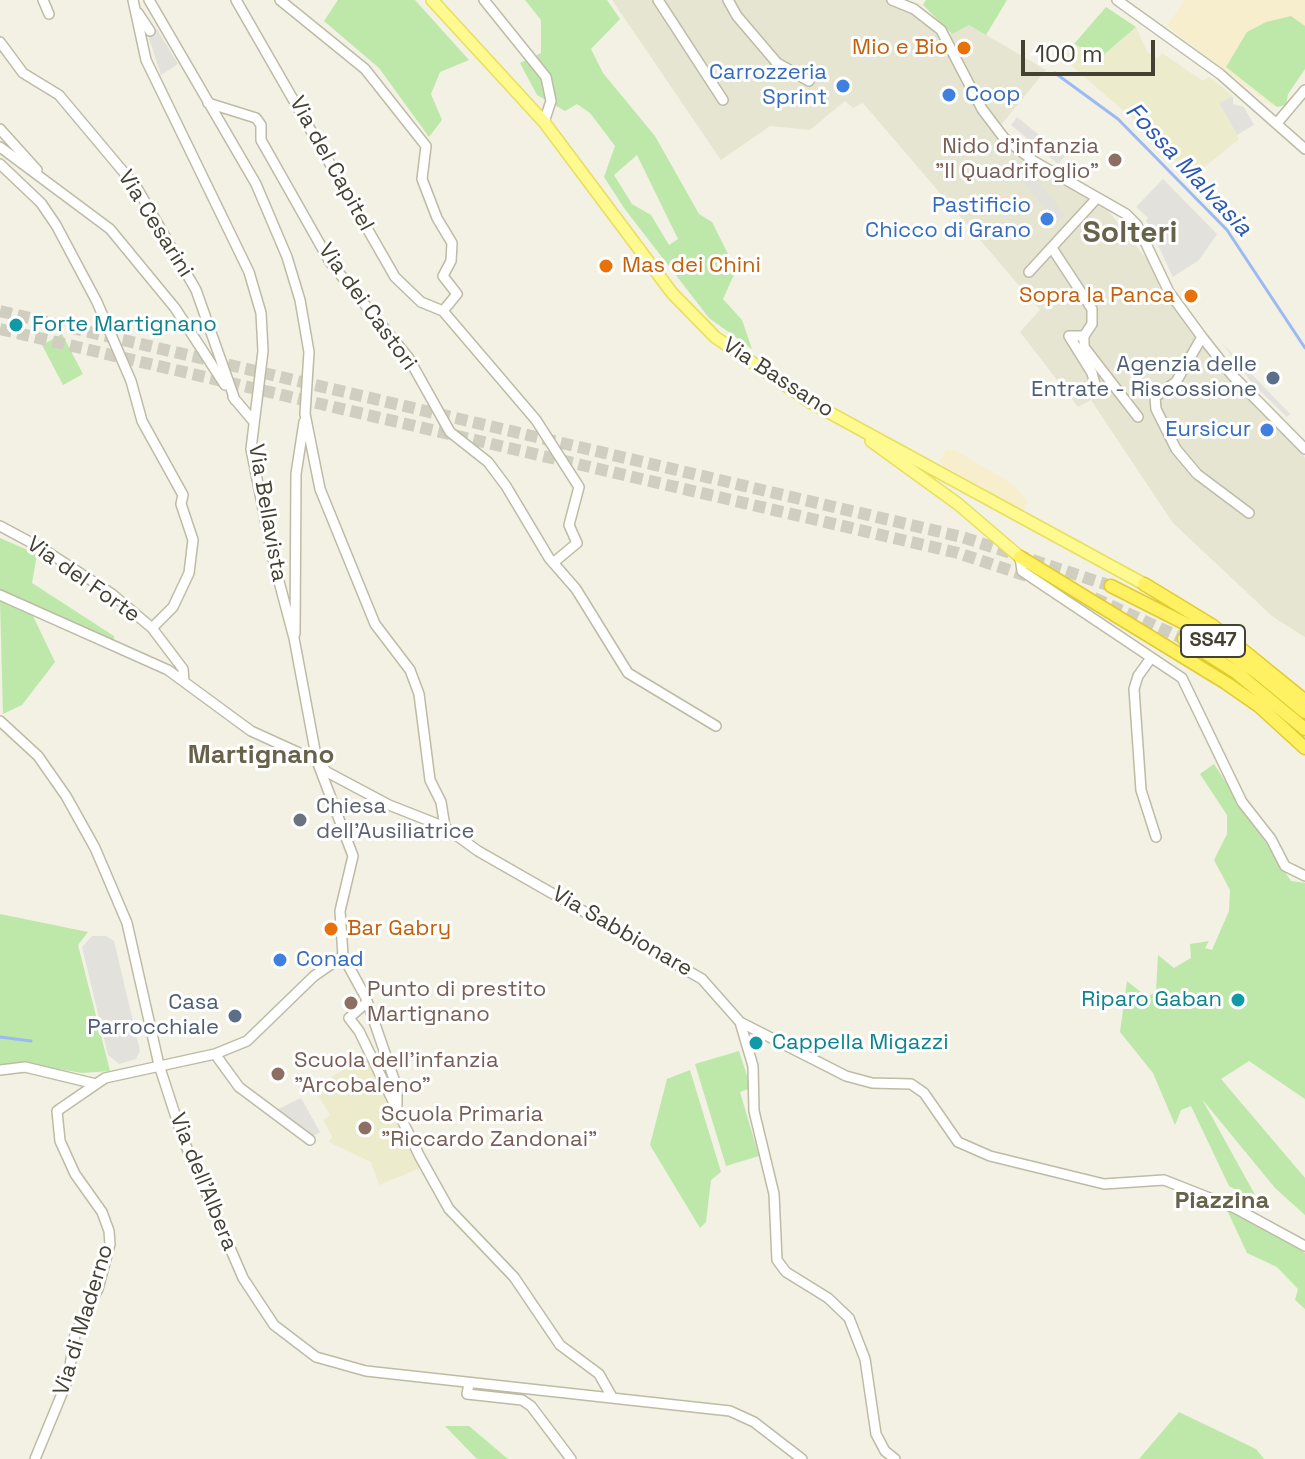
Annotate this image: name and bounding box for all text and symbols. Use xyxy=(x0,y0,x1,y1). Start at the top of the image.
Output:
scale bar xyxy=(1025,24,1159,74)
place label: Mio e Bio xyxy=(852,35,948,61)
text: 100 m xyxy=(1035,38,1103,69)
marker: Mio e Bio xyxy=(955,39,973,57)
place label: Carrozzeria Sprint xyxy=(709,60,827,112)
marker: Carrozzeria Sprint xyxy=(834,77,852,95)
place label: Coop xyxy=(965,82,1020,108)
marker: Coop xyxy=(940,86,958,104)
street label: Via del Capitel xyxy=(283,92,379,236)
water label: Fossa Malvasia xyxy=(1119,97,1257,243)
place label: Nido d'infanzia "Il Quadrifoglio" xyxy=(935,134,1099,186)
marker: Nido d'infanzia "Il Quadrifoglio" xyxy=(1106,151,1124,169)
street label: Via Cesarini xyxy=(112,166,198,282)
place label: Pastificio Chicco di Grano xyxy=(865,193,1031,244)
marker: Pastificio Chicco di Grano xyxy=(1038,210,1056,228)
district label: Solteri xyxy=(1083,216,1177,252)
street label: Via dei Castori xyxy=(312,238,422,376)
place label: Mas dei Chini xyxy=(622,253,761,279)
marker: Mas dei Chini xyxy=(597,257,615,275)
place label: Sopra la Panca xyxy=(1019,283,1175,309)
marker: Sopra la Panca xyxy=(1182,287,1200,305)
place label: Forte Martignano xyxy=(32,312,217,338)
marker: Forte Martignano xyxy=(7,316,25,334)
street label: Via Bassano xyxy=(717,332,839,424)
place label: Agenzia delle Entrate - Riscossione xyxy=(1031,352,1257,404)
marker: Agenzia delle Entrate - Riscossione xyxy=(1264,369,1282,387)
place label: Eursicur xyxy=(1165,417,1251,443)
marker: Eursicur xyxy=(1258,421,1276,439)
street label: Via Bellavista xyxy=(242,442,292,584)
street label: Via del Forte xyxy=(21,531,145,629)
road number: SS47 xyxy=(1181,625,1245,657)
district label: Martignano xyxy=(188,740,334,772)
place label: Chiesa dell'Ausiliatrice xyxy=(316,794,475,846)
marker: Chiesa dell'Ausiliatrice xyxy=(291,811,309,829)
street label: Via Sabbionare xyxy=(547,881,697,983)
place label: Bar Gabry xyxy=(347,916,451,942)
marker: Bar Gabry xyxy=(322,920,340,938)
place label: Conad xyxy=(296,947,364,973)
marker: Conad xyxy=(271,951,289,969)
place label: Punto di prestito Martignano xyxy=(367,977,546,1028)
place label: Riparo Gaban xyxy=(1081,987,1222,1013)
place label: Casa Parrocchiale xyxy=(87,990,219,1042)
marker: Riparo Gaban xyxy=(1229,991,1247,1009)
marker: Punto di prestito Martignano xyxy=(342,994,360,1012)
marker: Casa Parrocchiale xyxy=(226,1007,244,1025)
place label: Cappella Migazzi xyxy=(772,1030,949,1056)
marker: Cappella Migazzi xyxy=(747,1034,765,1052)
place label: Scuola dell'infanzia "Arcobaleno" xyxy=(294,1048,499,1100)
marker: Scuola dell'infanzia "Arcobaleno" xyxy=(269,1065,287,1083)
place label: Scuola Primaria "Riccardo Zandonai" xyxy=(381,1102,597,1154)
street label: Via dell'Albera xyxy=(163,1109,243,1255)
marker: Scuola Primaria "Riccardo Zandonai" xyxy=(356,1119,374,1137)
district label: Piazzina xyxy=(1175,1187,1269,1215)
street label: Via di Maderno xyxy=(49,1241,119,1399)

